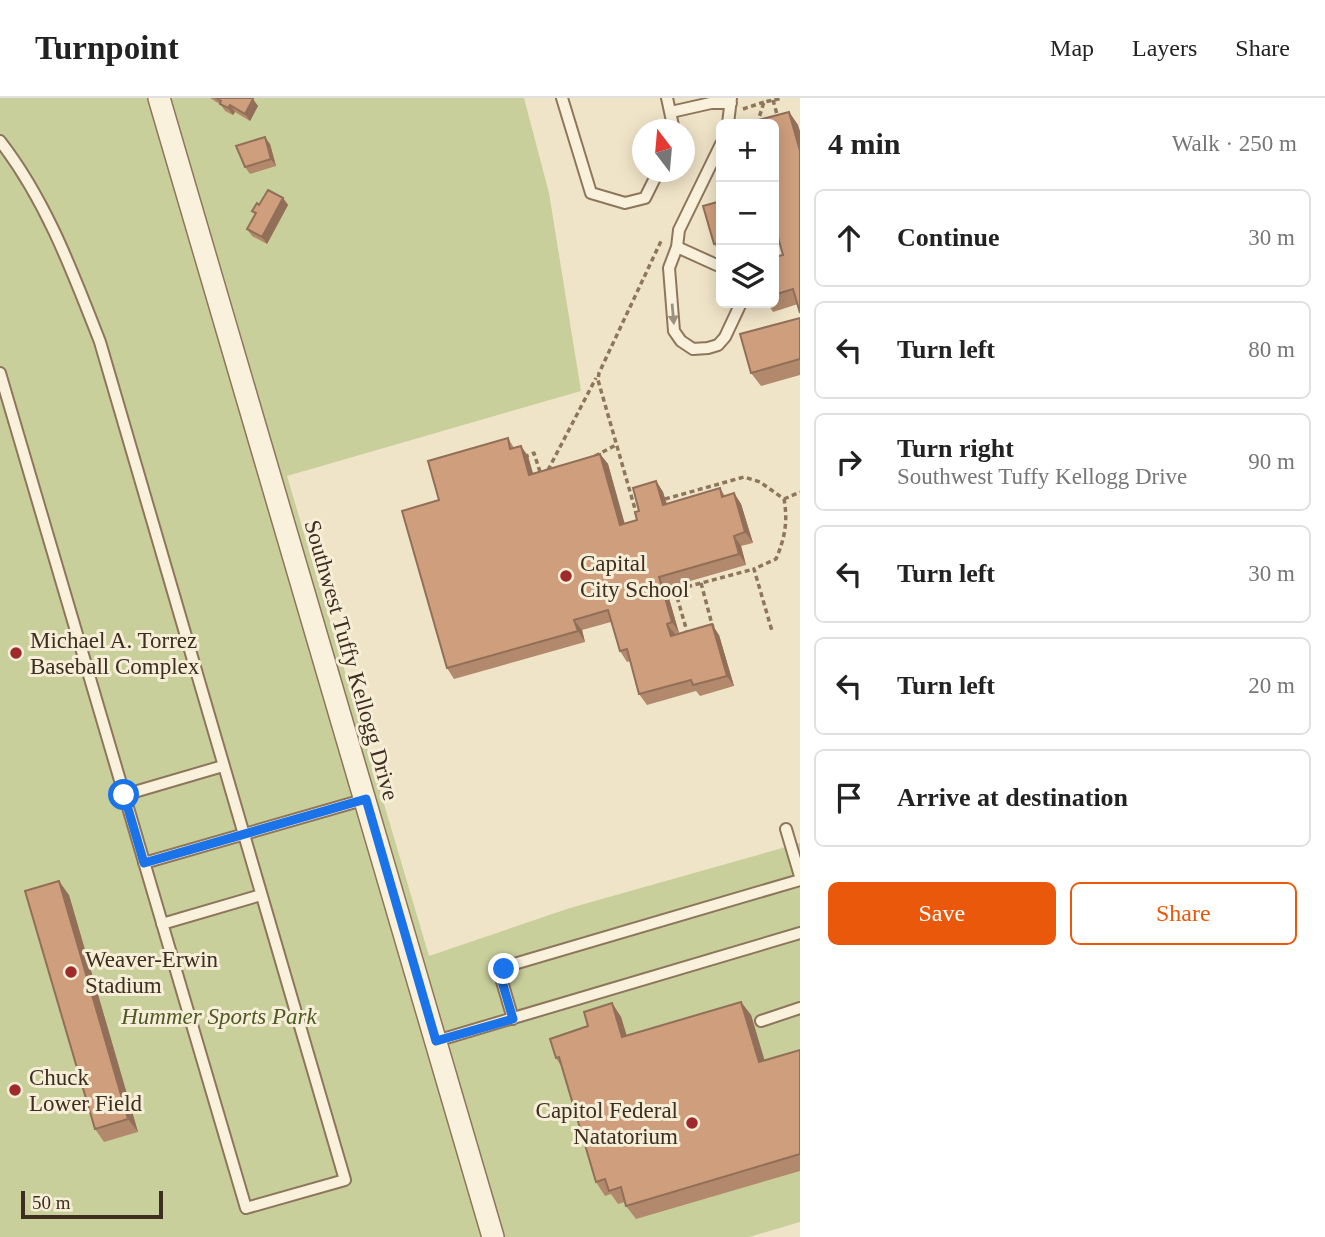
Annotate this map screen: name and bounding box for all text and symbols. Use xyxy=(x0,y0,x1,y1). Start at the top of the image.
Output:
text: Turnpoint xyxy=(35,30,179,66)
text: Map xyxy=(1050,35,1094,61)
text: Layers xyxy=(1132,35,1197,61)
text: Share xyxy=(1235,35,1290,61)
north arrow xyxy=(632,119,695,182)
map controls xyxy=(716,119,779,308)
button: + xyxy=(716,119,779,182)
text: 4 min xyxy=(828,127,901,160)
text: Walk · 250 m xyxy=(1172,131,1297,156)
button: − xyxy=(716,182,779,245)
icon: ahead xyxy=(830,219,868,257)
text: Continue xyxy=(897,223,1000,252)
text: 30 m xyxy=(1248,225,1295,250)
button: layers xyxy=(716,245,779,308)
one-way arrow xyxy=(668,303,679,325)
icon: left xyxy=(830,331,868,369)
text: Turn left xyxy=(897,335,995,364)
text: 80 m xyxy=(1248,337,1295,362)
text: Turn right xyxy=(897,434,1014,463)
icon: right xyxy=(830,443,868,481)
text: 90 m xyxy=(1248,449,1295,474)
text: Southwest Tuffy Kellogg Drive xyxy=(897,464,1187,489)
street label: Southwest Tuffy Kellogg Drive xyxy=(299,517,404,803)
place label: Capital City School xyxy=(580,551,689,602)
icon: left xyxy=(830,555,868,593)
text: Turn left xyxy=(897,559,995,588)
text: 30 m xyxy=(1248,561,1295,586)
marker: Capital City School xyxy=(558,568,574,584)
place label: Michael A. Torrez Baseball Complex xyxy=(30,628,200,679)
marker: Michael A. Torrez Baseball Complex xyxy=(8,645,24,661)
icon: left xyxy=(830,667,868,705)
text: Turn left xyxy=(897,671,995,700)
text: 20 m xyxy=(1248,673,1295,698)
route start xyxy=(108,779,139,810)
icon: arrive xyxy=(830,779,868,817)
text: Arrive at destination xyxy=(897,783,1128,812)
button: Save xyxy=(828,882,1056,945)
button: Share xyxy=(1070,882,1297,945)
place label: Weaver-Erwin Stadium xyxy=(85,947,219,998)
route end xyxy=(488,953,519,984)
marker: Weaver-Erwin Stadium xyxy=(63,964,79,980)
park label: Hummer Sports Park xyxy=(120,1004,318,1029)
place label: Chuck Lower Field xyxy=(29,1065,143,1116)
marker: Chuck Lower Field xyxy=(7,1082,23,1098)
place label: Capitol Federal Natatorium xyxy=(536,1098,678,1149)
marker: Capitol Federal Natatorium xyxy=(684,1115,700,1131)
scale bar xyxy=(21,1188,163,1220)
text: 50 m xyxy=(32,1192,71,1213)

